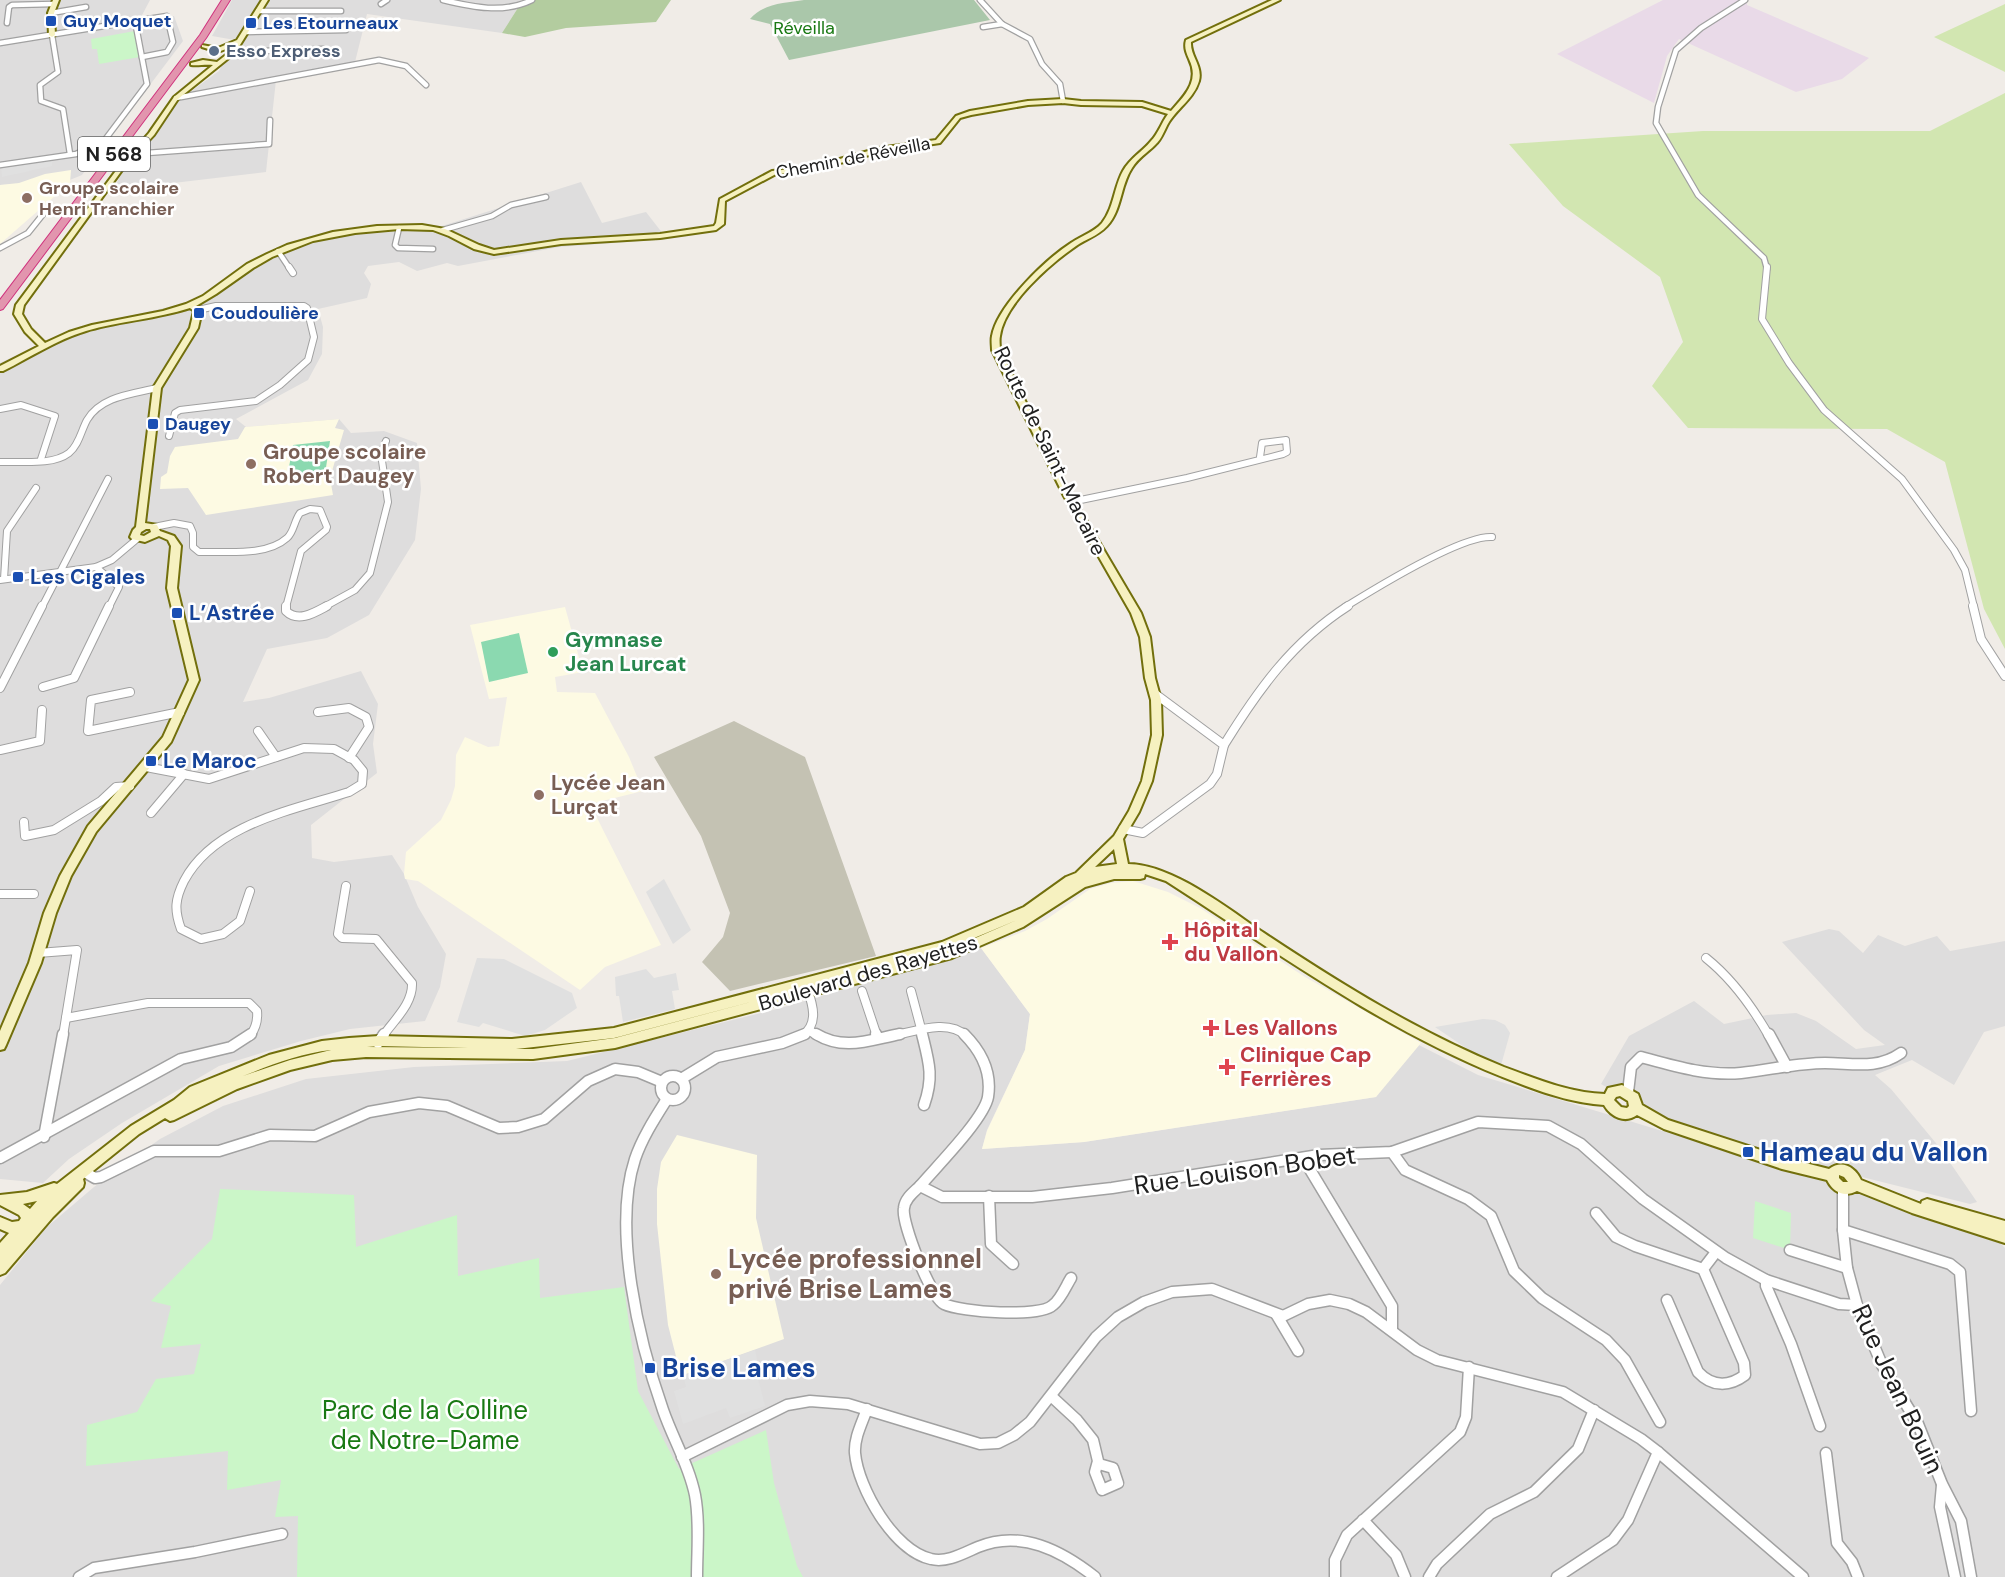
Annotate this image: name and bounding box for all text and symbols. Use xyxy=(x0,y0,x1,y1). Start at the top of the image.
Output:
place label: Guy Moquet xyxy=(63,9,172,33)
place label: Les Etourneaux xyxy=(263,11,399,35)
marker: Guy Moquet xyxy=(44,14,58,28)
marker: Les Etourneaux xyxy=(244,16,258,30)
park label: Réveilla xyxy=(773,16,835,40)
place label: Esso Express xyxy=(226,39,341,63)
marker: Esso Express xyxy=(207,44,221,58)
street label: Chemin de Réveilla xyxy=(774,131,932,185)
road number: N 568 xyxy=(78,137,150,171)
place label: Groupe scolaire Henri Tranchier xyxy=(39,176,179,221)
marker: Groupe scolaire Henri Tranchier xyxy=(20,191,34,205)
place label: Coudoulière xyxy=(211,301,319,325)
marker: Coudoulière xyxy=(192,306,206,320)
street label: Route de Saint-Macaire xyxy=(987,342,1113,560)
place label: Daugey xyxy=(165,412,231,436)
marker: Daugey xyxy=(146,417,160,431)
place label: Groupe scolaire Robert Daugey xyxy=(263,438,426,490)
marker: Groupe scolaire Robert Daugey xyxy=(244,457,258,471)
place label: Les Cigales xyxy=(30,563,145,591)
marker: Les Cigales xyxy=(11,570,25,584)
place label: L’Astrée xyxy=(189,599,275,627)
marker: L’Astrée xyxy=(170,606,184,620)
place label: Gymnase Jean Lurcat xyxy=(565,626,686,678)
marker: Gymnase Jean Lurcat xyxy=(546,645,560,659)
place label: Le Maroc xyxy=(163,747,257,775)
marker: Le Maroc xyxy=(144,754,158,768)
place label: Lycée Jean Lurçat xyxy=(551,769,665,821)
marker: Lycée Jean Lurçat xyxy=(532,788,546,802)
place label: Hôpital du Vallon xyxy=(1184,916,1278,968)
street label: Boulevard des Rayettes xyxy=(755,928,981,1018)
marker: Hôpital du Vallon xyxy=(1161,933,1179,951)
place label: Les Vallons xyxy=(1224,1014,1338,1042)
marker: Les Vallons xyxy=(1202,1019,1220,1037)
place label: Clinique Cap Ferrières xyxy=(1240,1041,1371,1093)
marker: Clinique Cap Ferrières xyxy=(1218,1058,1236,1076)
place label: Hameau du Vallon xyxy=(1760,1135,1988,1169)
street label: Rue Louison Bobet xyxy=(1132,1138,1358,1202)
marker: Hameau du Vallon xyxy=(1741,1145,1755,1159)
place label: Lycée professionnel privé Brise Lames xyxy=(728,1242,982,1306)
marker: Lycée professionnel privé Brise Lames xyxy=(709,1267,723,1281)
street label: Rue Jean Bouin xyxy=(1844,1299,1952,1479)
place label: Brise Lames xyxy=(662,1351,816,1385)
marker: Brise Lames xyxy=(643,1361,657,1375)
park label: Parc de la Colline de Notre-Dame xyxy=(322,1393,528,1457)

